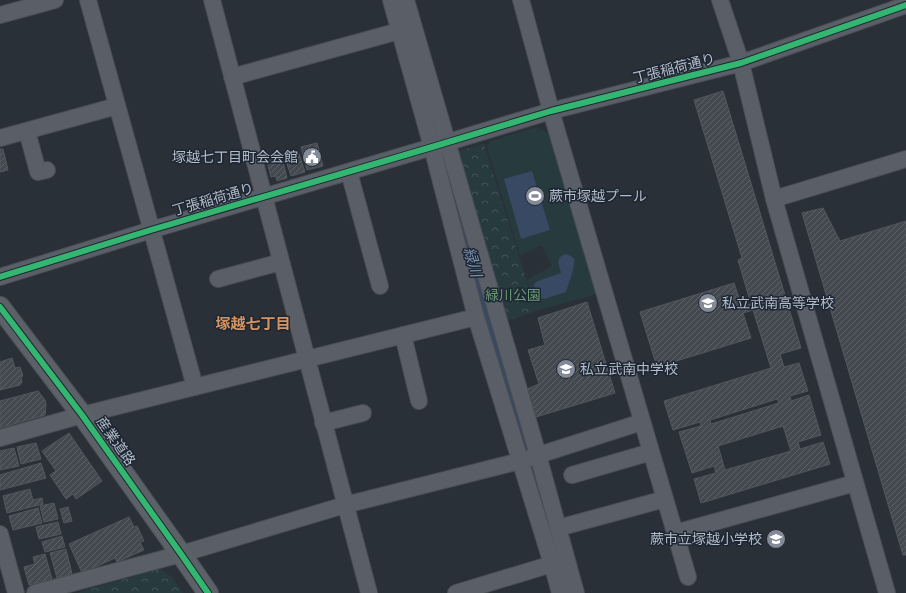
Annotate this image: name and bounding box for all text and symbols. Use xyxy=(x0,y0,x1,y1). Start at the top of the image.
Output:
street label: 丁張稲荷通り xyxy=(631,49,717,87)
public building icon: 塚越七丁目町会会館 xyxy=(301,146,323,168)
place label: 塚越七丁目町会会館 xyxy=(172,148,298,166)
street label: 丁張稲荷通り xyxy=(170,179,256,219)
sports icon: 蕨市塚越プール xyxy=(524,185,546,207)
place label: 蕨市塚越プール xyxy=(549,187,647,205)
water label: 緑川 xyxy=(460,245,487,281)
park label: 緑川公園 xyxy=(485,286,541,304)
school or university icon: 私立武南高等学校 xyxy=(697,292,719,314)
place label: 私立武南高等学校 xyxy=(722,294,834,312)
district label: 塚越七丁目 xyxy=(215,314,291,333)
school or university icon: 私立武南中学校 xyxy=(555,358,577,380)
place label: 私立武南中学校 xyxy=(580,360,678,378)
street label: 産業道路 xyxy=(93,413,139,469)
school or university icon: 蕨市立塚越小学校 xyxy=(765,528,787,550)
place label: 蕨市立塚越小学校 xyxy=(650,530,762,548)

